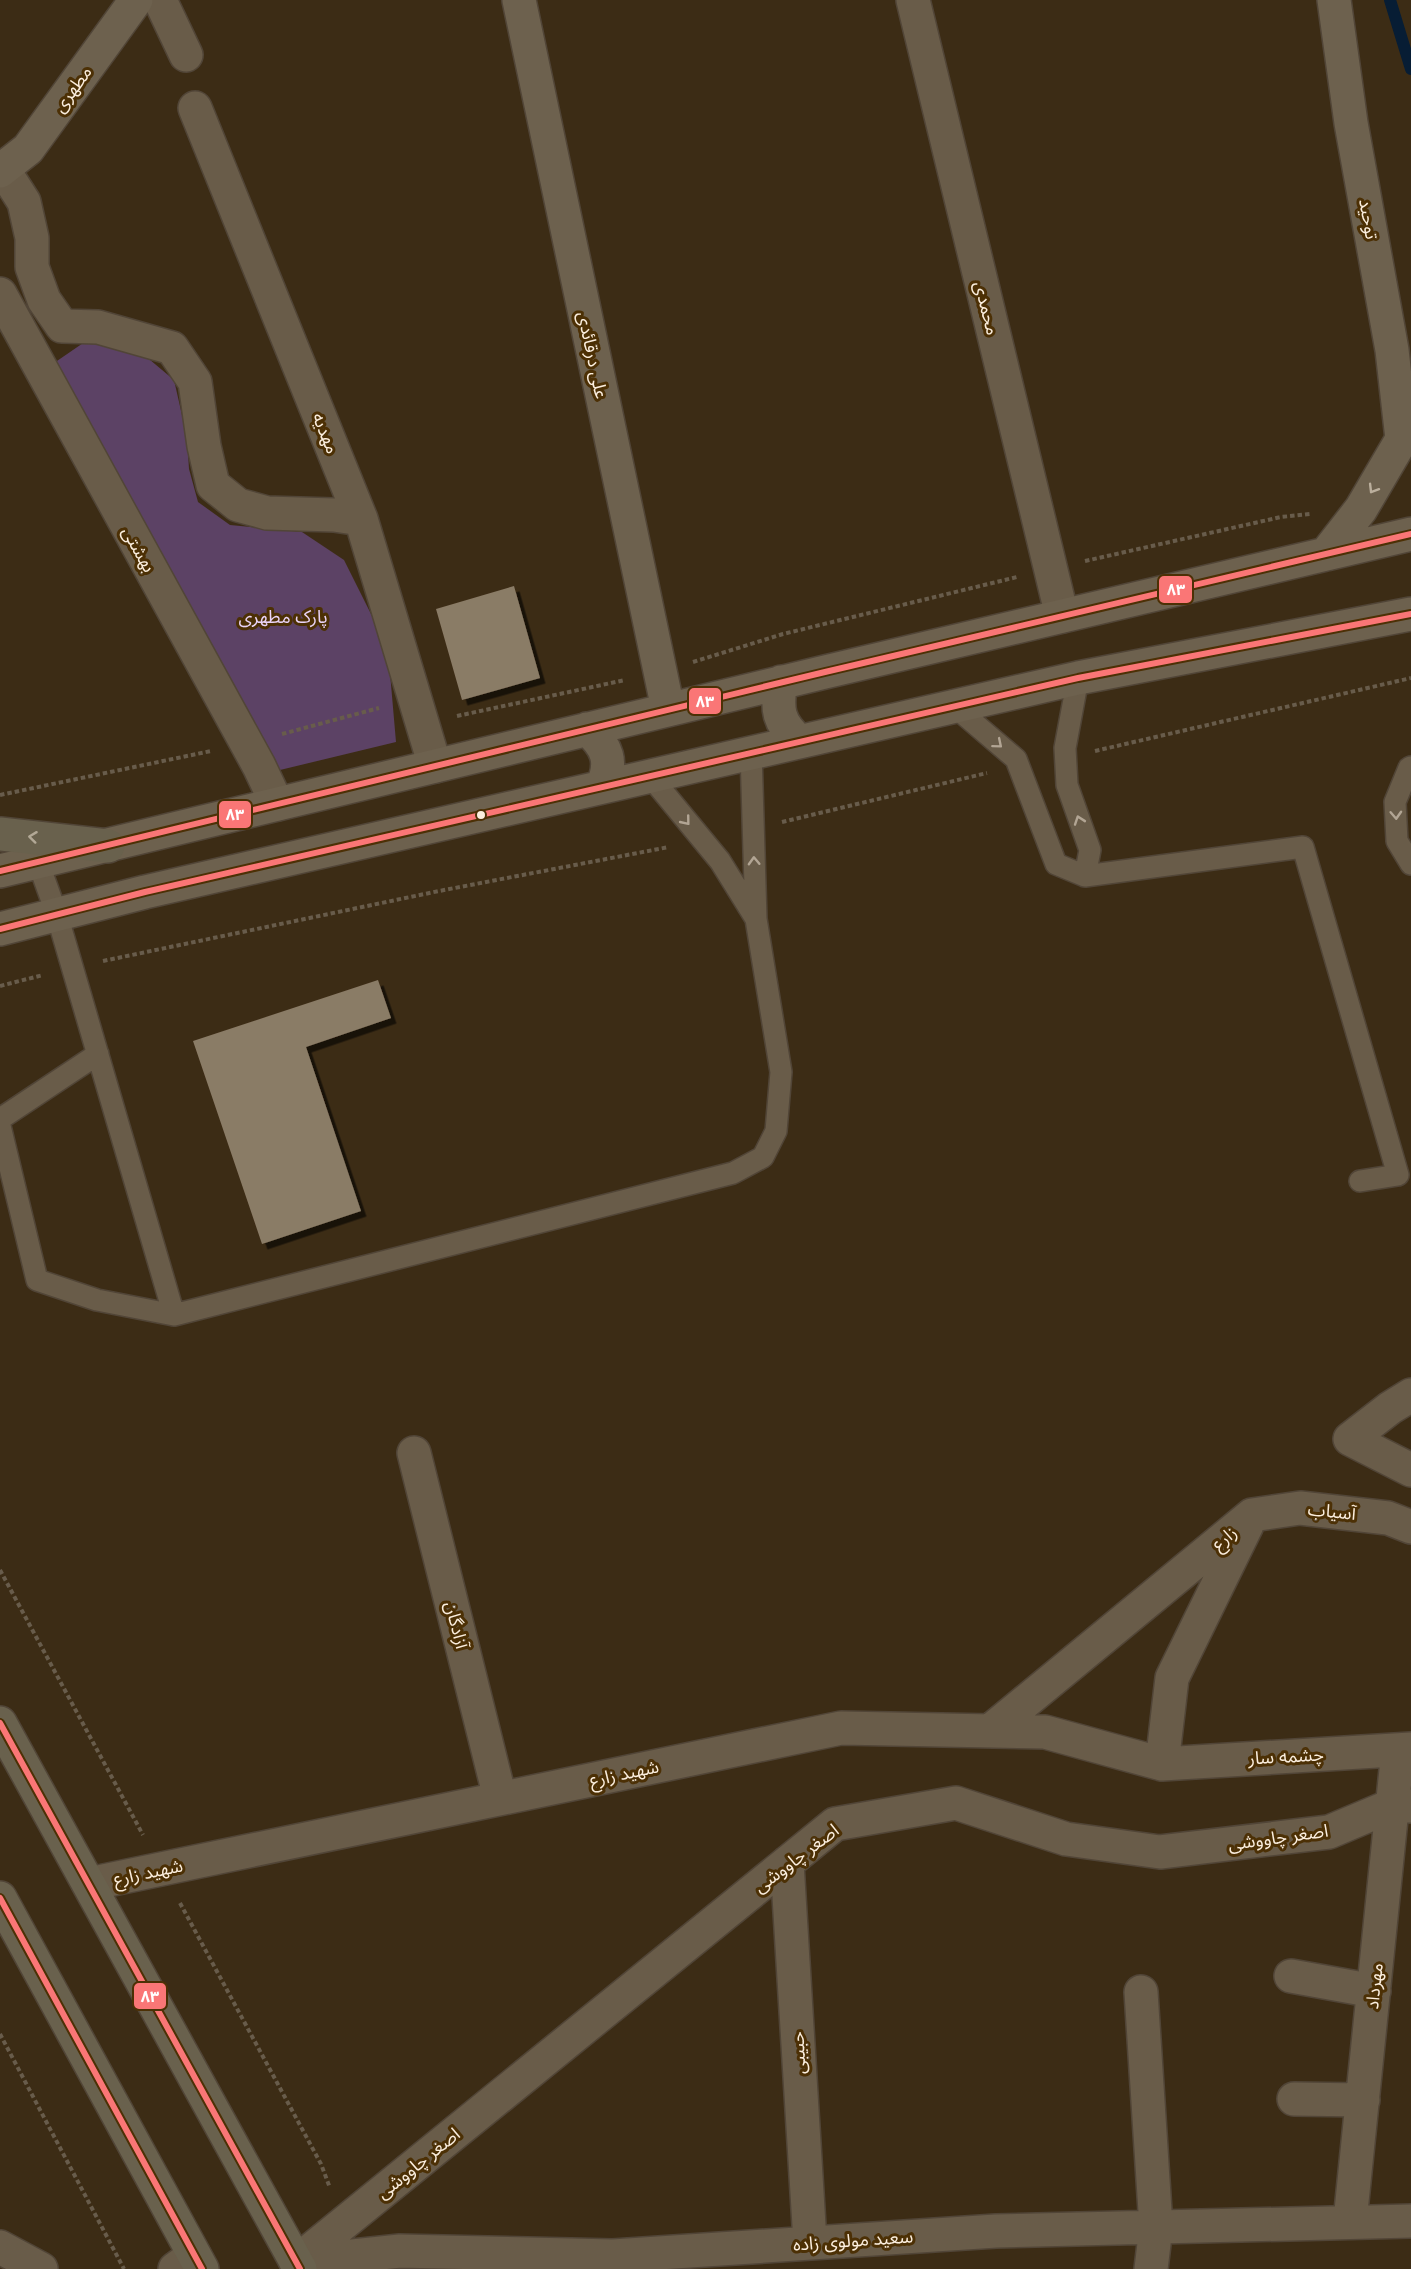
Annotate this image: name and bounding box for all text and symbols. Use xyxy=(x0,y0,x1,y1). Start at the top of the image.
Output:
street label: مطهری xyxy=(47,61,97,117)
street label: توحید xyxy=(1354,197,1384,241)
street label: محمدی xyxy=(969,279,1005,337)
street label: علی درقائدی xyxy=(573,309,613,401)
street label: مهدیه xyxy=(307,409,345,457)
one-way arrow xyxy=(1369,483,1381,493)
street label: بهشتی xyxy=(117,522,161,576)
line badge: ۸۳ xyxy=(1158,575,1193,604)
text: ۸۳ xyxy=(1167,579,1185,599)
park label: پارک مطهری xyxy=(238,605,328,628)
line badge: ۸۳ xyxy=(688,687,722,715)
text: ۸۳ xyxy=(696,691,714,711)
one-way arrow xyxy=(991,737,1002,748)
line badge: ۸۳ xyxy=(218,800,252,829)
text: ۸۳ xyxy=(226,804,244,824)
unlabelled marker xyxy=(475,809,487,821)
one-way arrow xyxy=(1390,811,1403,820)
one-way arrow xyxy=(679,814,690,825)
one-way arrow xyxy=(1074,815,1087,826)
one-way arrow xyxy=(28,832,37,844)
one-way arrow xyxy=(748,856,761,865)
street label: آسیاب xyxy=(1307,1497,1358,1525)
street label: زارع xyxy=(1207,1521,1243,1558)
street label: آزادگان xyxy=(440,1599,474,1652)
street label: چشمه سار xyxy=(1247,1743,1324,1770)
street label: شهید زارع xyxy=(587,1754,661,1795)
street label: اصغر چاووشی xyxy=(749,1818,843,1898)
street label: اصغر چاووشی xyxy=(1226,1819,1330,1855)
street label: شهید زارع xyxy=(111,1853,185,1894)
street label: مهرداد xyxy=(1360,1962,1388,2010)
line badge: ۸۳ xyxy=(133,1982,167,2010)
text: ۸۳ xyxy=(141,1986,159,2006)
street label: حبیبی xyxy=(785,2031,811,2075)
street label: اصغر چاووشی xyxy=(371,2122,465,2204)
street label: سعید مولوی زاده xyxy=(792,2224,914,2256)

